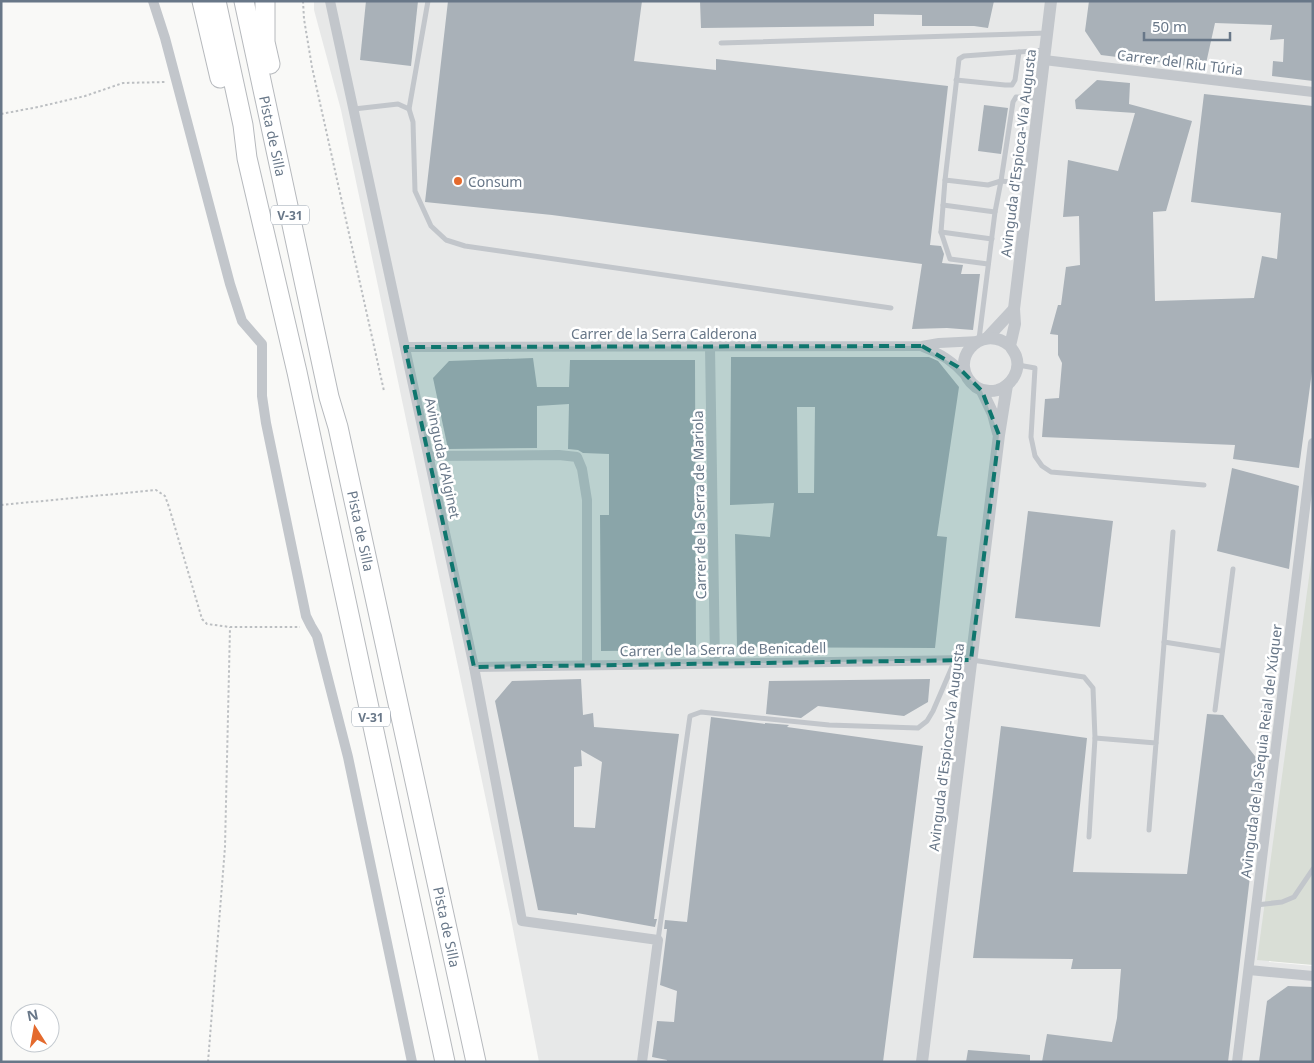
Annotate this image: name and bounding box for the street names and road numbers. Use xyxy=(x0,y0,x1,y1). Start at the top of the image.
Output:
street label: Carrer del Riu Túria xyxy=(1116,45,1244,79)
street label: Avinguda d'Espioca-Vía Augusta xyxy=(996,48,1040,258)
street label: Pista de Silla xyxy=(255,94,291,178)
road number: V-31 xyxy=(271,206,309,224)
street label: Carrer de la Serra Calderona xyxy=(571,324,757,343)
street label: Avinguda d'Alginet xyxy=(421,396,465,520)
street label: Carrer de la Serra de Mariola xyxy=(688,410,710,600)
street label: Pista de Silla xyxy=(343,489,379,573)
street label: Avinguda de la Sèquia Reial del Xúquer xyxy=(1236,623,1286,879)
street label: Carrer de la Serra de Benicadell xyxy=(620,638,826,660)
street label: Avinguda d'Espioca-Vía Augusta xyxy=(924,642,968,852)
road number: V-31 xyxy=(352,708,390,726)
street label: Pista de Silla xyxy=(429,885,465,969)

